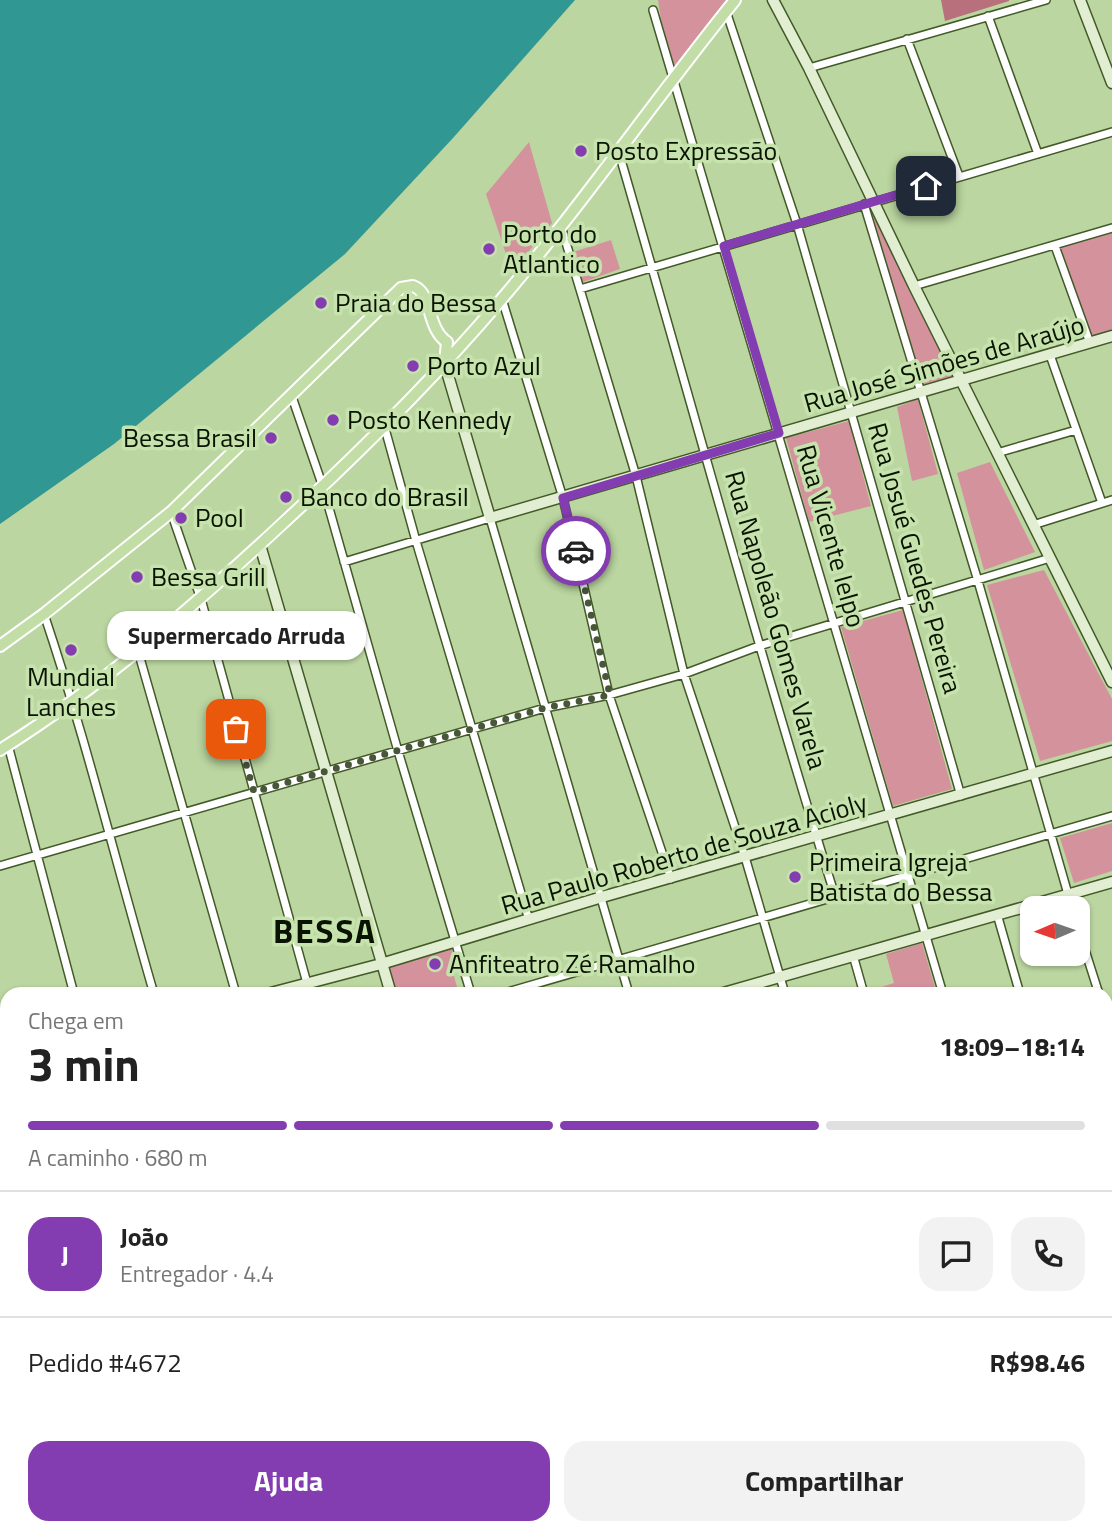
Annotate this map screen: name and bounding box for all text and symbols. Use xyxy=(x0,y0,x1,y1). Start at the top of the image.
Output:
place label: Posto Expressão xyxy=(595,131,777,170)
marker: Posto Expressão xyxy=(573,143,589,159)
pin xyxy=(896,156,956,216)
icon: home xyxy=(907,167,945,205)
place label: Porto do Atlantico xyxy=(503,214,600,283)
marker: Porto do Atlantico xyxy=(481,241,497,257)
place label: Praia do Bessa xyxy=(335,283,496,322)
marker: Praia do Bessa xyxy=(313,295,329,311)
street label: Rua José Simões de Araújo xyxy=(799,305,1089,422)
place label: Porto Azul xyxy=(427,346,541,385)
marker: Porto Azul xyxy=(405,358,421,374)
place label: Posto Kennedy xyxy=(347,400,512,439)
marker: Posto Kennedy xyxy=(325,412,341,428)
place label: Bessa Brasil xyxy=(123,418,257,457)
street label: Rua Josué Guedes Pereira xyxy=(858,418,973,698)
marker: Bessa Brasil xyxy=(263,430,279,446)
street label: Rua Vicente Ielpo xyxy=(787,440,876,632)
street label: Rua Napoleão Gomes Varela xyxy=(715,466,838,774)
place label: Banco do Brasil xyxy=(300,477,469,516)
marker: Banco do Brasil xyxy=(278,489,294,505)
place label: Pool xyxy=(195,498,244,537)
marker: Pool xyxy=(173,510,189,526)
courier xyxy=(541,516,611,586)
icon: car xyxy=(557,532,595,570)
place label: Bessa Grill xyxy=(151,557,266,596)
marker: Bessa Grill xyxy=(129,569,145,585)
callout: Supermercado Arruda xyxy=(106,610,366,659)
text: Supermercado Arruda xyxy=(128,618,345,653)
marker: Mundial Lanches xyxy=(63,642,79,658)
place label: Mundial Lanches xyxy=(26,657,116,726)
pin xyxy=(206,699,266,759)
icon: bag xyxy=(217,710,255,748)
street label: Rua Paulo Roberto de Souza Acioly xyxy=(496,782,872,925)
place label: Primeira Igreja Batista do Bessa xyxy=(809,842,992,911)
marker: Primeira Igreja Batista do Bessa xyxy=(787,869,803,885)
north arrow xyxy=(1020,896,1090,966)
map controls xyxy=(1020,896,1090,966)
district label: BESSA xyxy=(273,906,377,956)
place label: Anfiteatro Zé Ramalho xyxy=(449,944,695,983)
marker: Anfiteatro Zé Ramalho xyxy=(427,956,443,972)
text: Chega em xyxy=(28,1003,124,1038)
text: 18:09–18:14 xyxy=(939,1027,1085,1066)
text: 3 min xyxy=(28,1029,140,1099)
text: A caminho · 680 m xyxy=(28,1140,207,1175)
text: João xyxy=(120,1217,169,1256)
button: chat xyxy=(919,1217,993,1291)
button: phone xyxy=(1011,1217,1085,1291)
text: J xyxy=(61,1235,69,1274)
text: Entregador · 4.4 xyxy=(120,1256,274,1291)
text: Pedido #4672 xyxy=(28,1343,182,1382)
text: R$98.46 xyxy=(989,1343,1085,1382)
button: Ajuda xyxy=(28,1441,550,1521)
button: Compartilhar xyxy=(564,1441,1085,1521)

